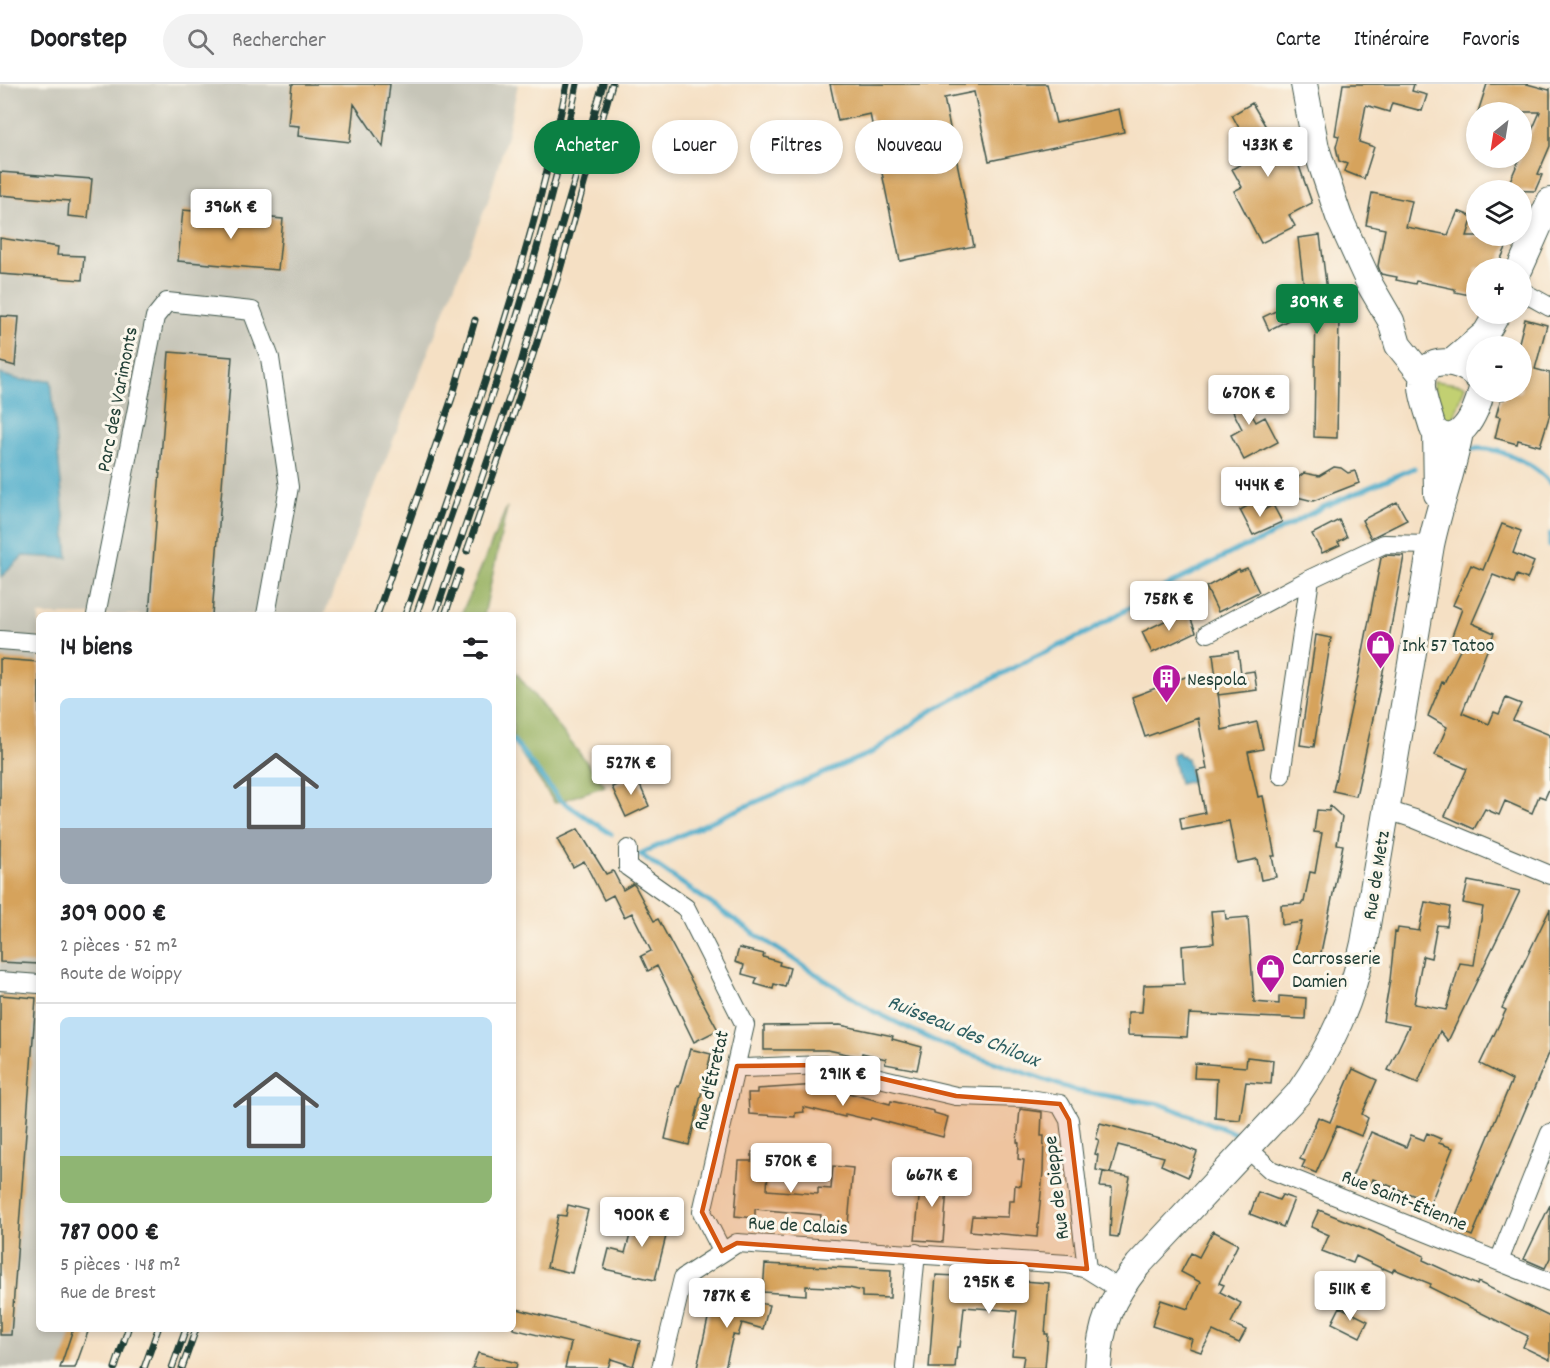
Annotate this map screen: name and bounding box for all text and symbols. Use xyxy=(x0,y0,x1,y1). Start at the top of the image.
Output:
search box xyxy=(163,14,583,68)
text: Doorstep xyxy=(30,21,127,61)
icon: search xyxy=(184,25,217,58)
text: Rechercher xyxy=(232,26,326,57)
text: Carte xyxy=(1276,26,1321,56)
text: Itinéraire xyxy=(1354,26,1429,56)
text: Favoris xyxy=(1462,26,1520,56)
north arrow xyxy=(1466,102,1532,168)
map controls xyxy=(1466,102,1532,402)
chip: Acheter xyxy=(534,120,640,174)
chip: Louer xyxy=(652,120,738,174)
chip: Filtres xyxy=(750,120,843,174)
chip: Nouveau xyxy=(855,120,963,174)
pin: 433K € xyxy=(1219,127,1317,178)
text: 433K € xyxy=(1242,132,1294,160)
button: layers xyxy=(1466,180,1532,246)
pin: 396K € xyxy=(182,189,280,240)
text: 396K € xyxy=(205,194,257,222)
button: + xyxy=(1466,258,1532,324)
pin: 309K € xyxy=(1268,284,1366,335)
text: 309K € xyxy=(1290,289,1344,317)
street label: Parc des Varimonts xyxy=(91,325,147,475)
button: − xyxy=(1466,336,1532,402)
pin: 670K € xyxy=(1200,375,1298,426)
text: 670K € xyxy=(1222,380,1276,408)
pin: 444K € xyxy=(1211,467,1309,518)
text: 444K € xyxy=(1235,472,1285,500)
pin: 758K € xyxy=(1120,581,1218,632)
text: 758K € xyxy=(1144,586,1194,614)
shop icon: Ink 57 Tatoo xyxy=(1365,628,1397,670)
text: 14 biens xyxy=(60,630,133,667)
icon: filters xyxy=(459,632,492,665)
place label: Ink 57 Tatoo xyxy=(1402,633,1494,661)
building icon: Nespola xyxy=(1150,662,1182,704)
place label: Nespola xyxy=(1187,667,1247,695)
icon: home xyxy=(222,737,330,845)
pin: 527K € xyxy=(582,745,680,796)
text: 527K € xyxy=(606,750,656,778)
street label: Rue de Metz xyxy=(1357,828,1399,922)
text: 309 000 € xyxy=(60,896,167,933)
text: 2 pièces · 52 m² xyxy=(60,933,177,961)
place label: Carrosserie Damien xyxy=(1292,946,1381,997)
shop icon: Carrosserie Damien xyxy=(1255,952,1287,994)
text: Route de Woippy xyxy=(60,961,181,989)
water label: Ruisseau des Chiloux xyxy=(882,989,1045,1078)
street label: Rue d'Étretat xyxy=(688,1028,738,1133)
icon: home xyxy=(222,1056,330,1164)
pin: 291K € xyxy=(794,1056,892,1107)
text: 291K € xyxy=(819,1061,867,1089)
street label: Rue de Dieppe xyxy=(1038,1134,1078,1241)
pin: 570K € xyxy=(742,1143,840,1194)
text: 570K € xyxy=(765,1148,817,1176)
pin: 667K € xyxy=(883,1157,981,1208)
text: 667K € xyxy=(906,1162,958,1190)
street label: Rue Saint-Étienne xyxy=(1337,1164,1471,1240)
pin: 900K € xyxy=(593,1197,691,1248)
text: 900K € xyxy=(614,1202,670,1230)
street label: Rue de Calais xyxy=(747,1210,848,1244)
text: 787 000 € xyxy=(60,1215,159,1252)
text: 5 pièces · 148 m² xyxy=(60,1252,181,1280)
pin: 295K € xyxy=(940,1264,1038,1315)
text: 295K € xyxy=(963,1269,1015,1297)
pin: 511K € xyxy=(1301,1271,1399,1322)
text: 511K € xyxy=(1329,1276,1372,1304)
pin: 787K € xyxy=(678,1278,776,1329)
text: Rue de Brest xyxy=(60,1280,156,1308)
text: 787K € xyxy=(703,1283,751,1311)

